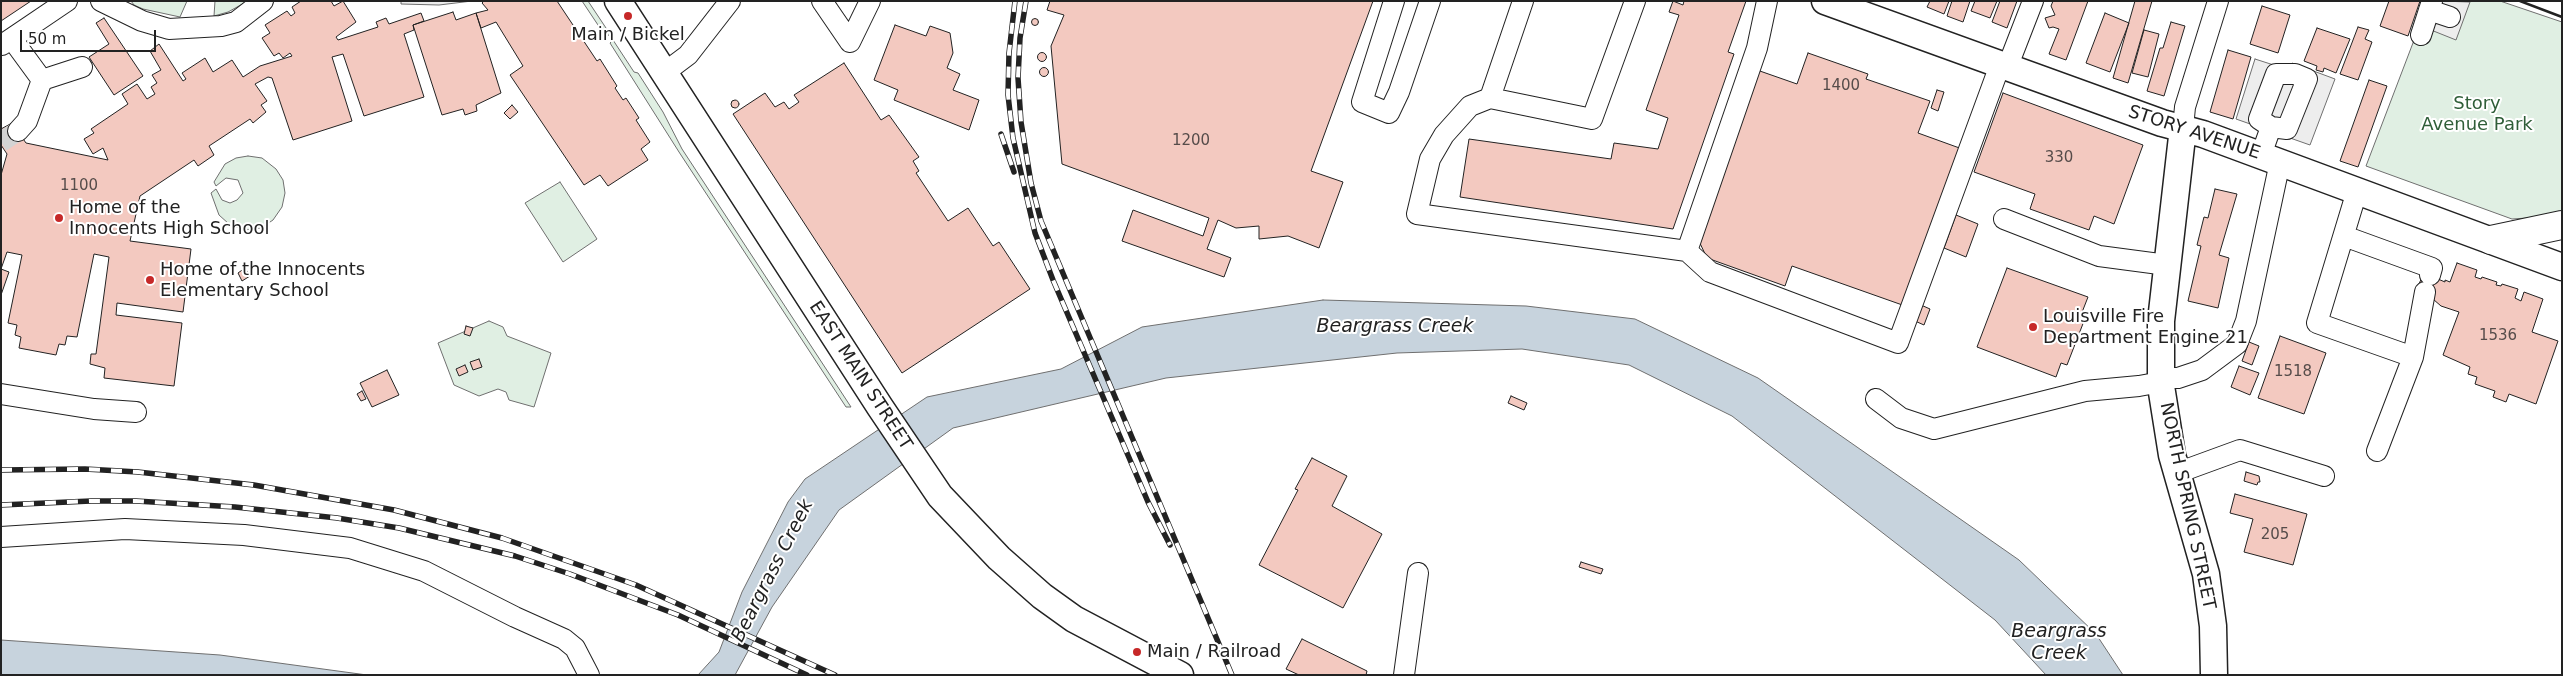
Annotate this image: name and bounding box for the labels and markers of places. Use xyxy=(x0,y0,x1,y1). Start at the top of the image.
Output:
marker: Main / Bickel xyxy=(622,10,634,22)
place label: Main / Bickel xyxy=(571,24,685,46)
place label: Home of the Innocents High School xyxy=(69,197,270,240)
marker: Home of the Innocents High School xyxy=(53,212,65,224)
place label: Home of the Innocents Elementary School xyxy=(160,259,365,302)
marker: Home of the Innocents Elementary School xyxy=(144,274,156,286)
place label: Louisville Fire Department Engine 21 xyxy=(2043,306,2248,348)
marker: Louisville Fire Department Engine 21 xyxy=(2027,321,2039,333)
place label: Main / Railroad xyxy=(1147,641,1281,663)
marker: Main / Railroad xyxy=(1131,646,1143,658)

